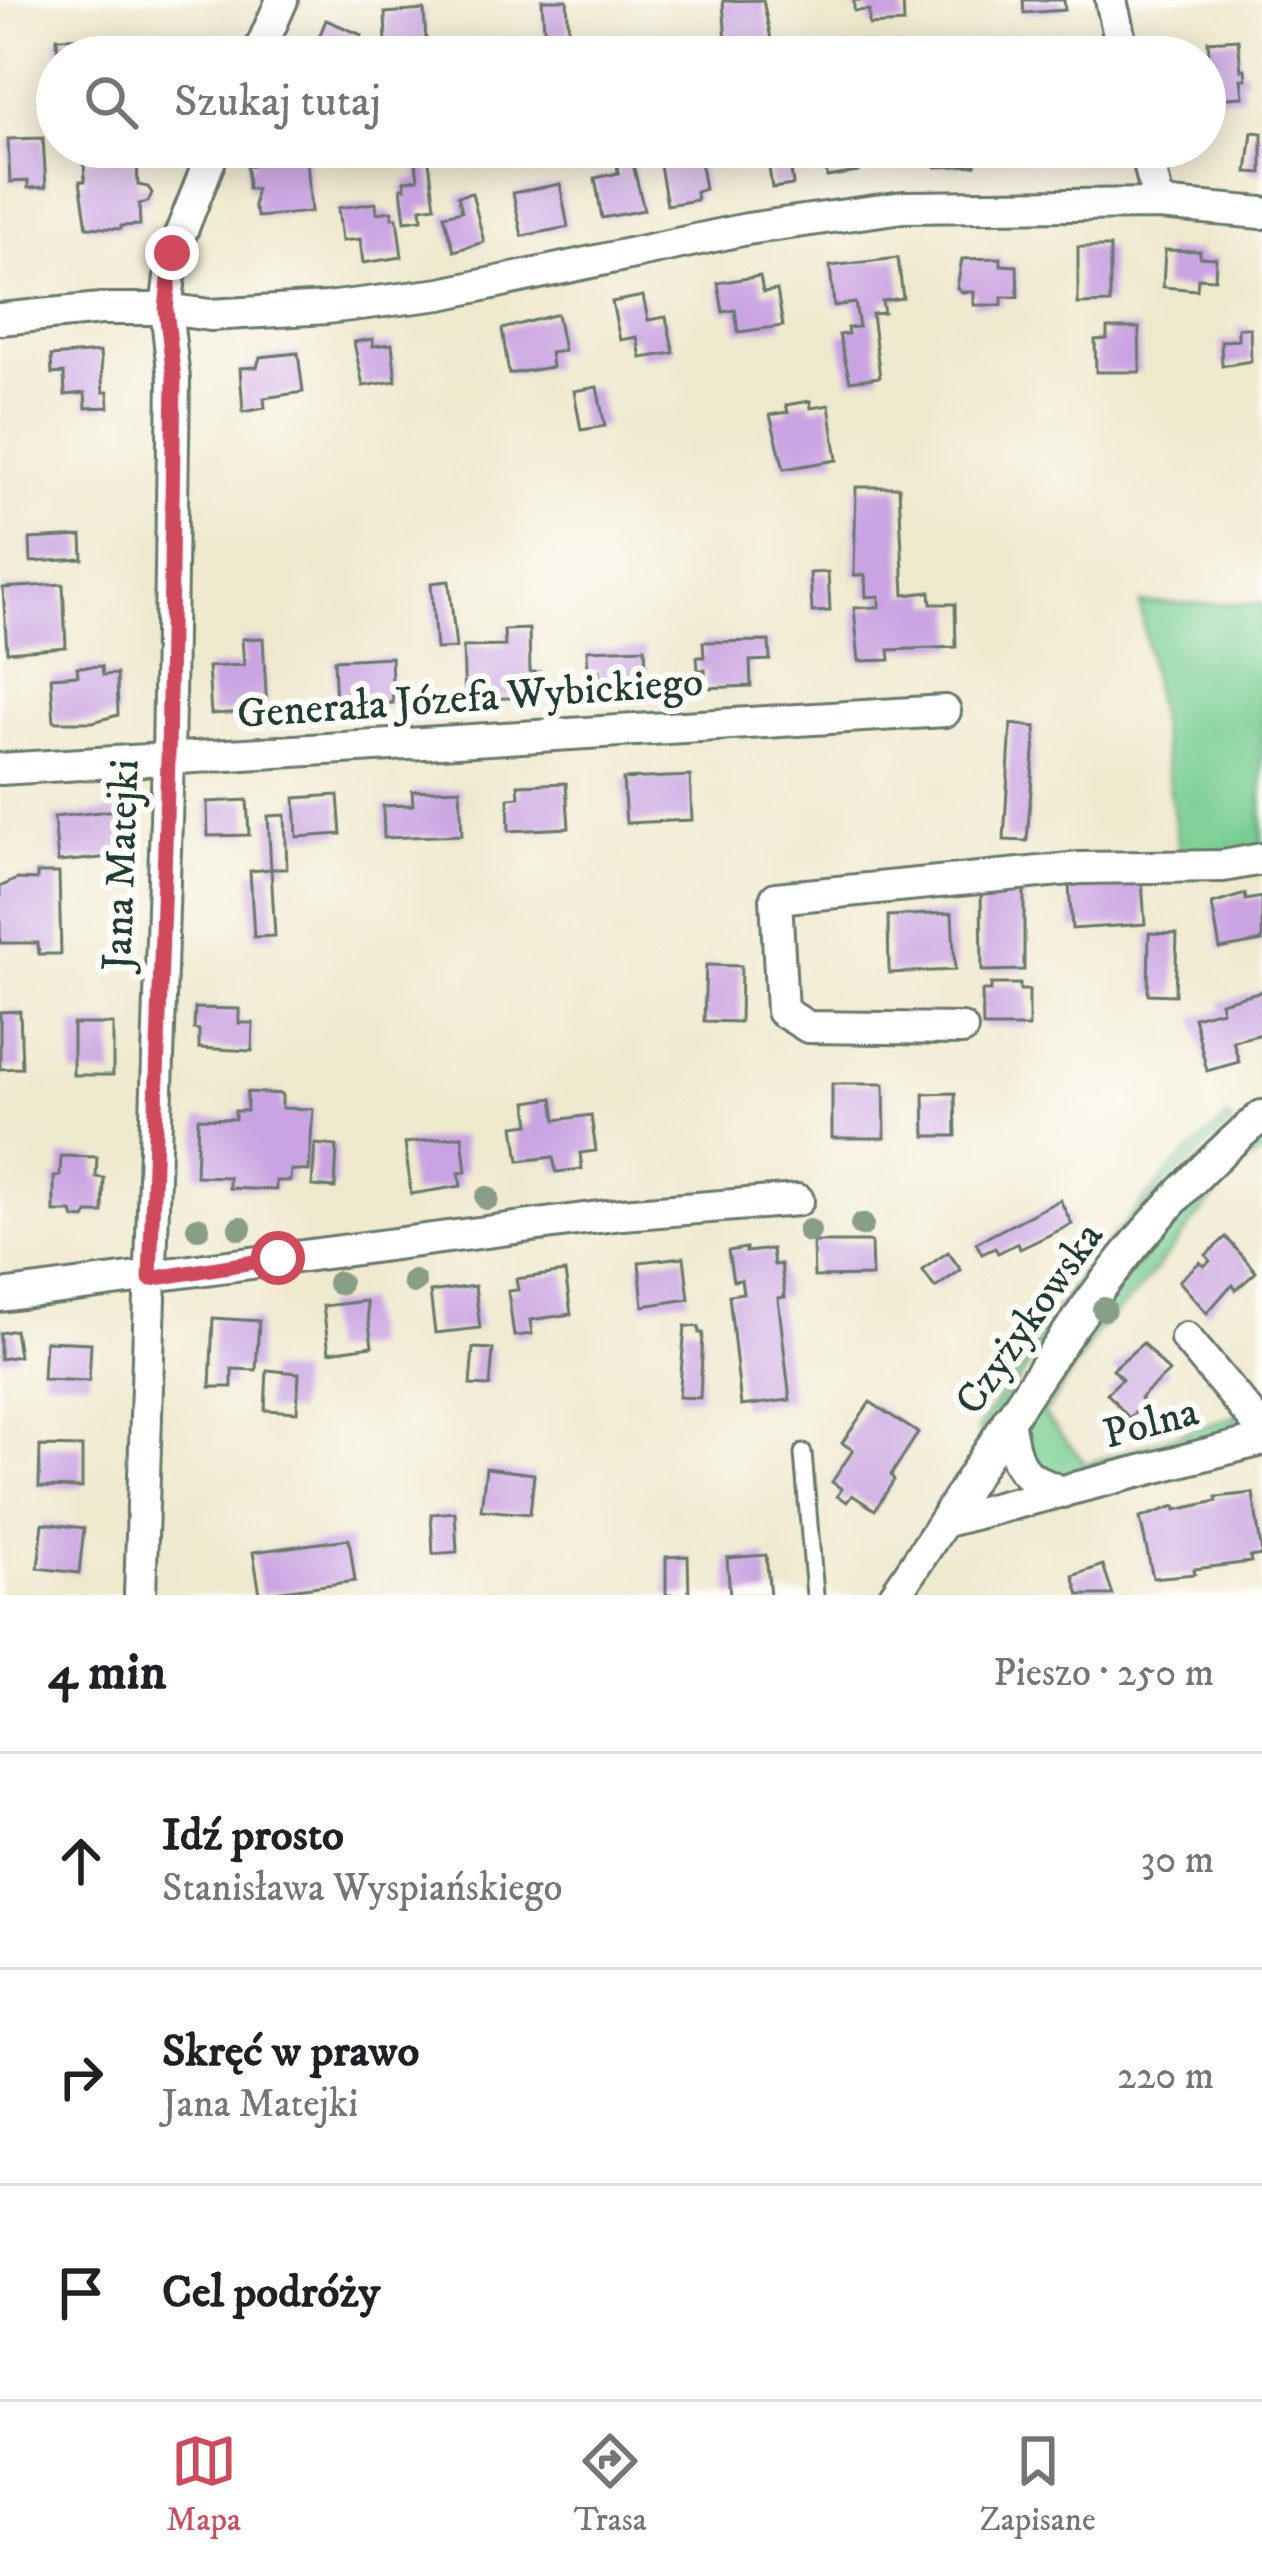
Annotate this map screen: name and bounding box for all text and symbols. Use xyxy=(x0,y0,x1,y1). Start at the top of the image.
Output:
search box xyxy=(36,36,1226,168)
icon: search xyxy=(78,69,144,135)
text: Szukaj tutaj xyxy=(174,74,381,130)
route end xyxy=(145,226,199,280)
street label: Generała Józefa Wybickiego xyxy=(235,657,705,741)
street label: Jana Matejki xyxy=(92,758,152,976)
street label: Czyżykowska xyxy=(945,1212,1115,1425)
route start xyxy=(251,1231,305,1285)
street label: Polna xyxy=(1098,1386,1204,1462)
text: 4 min xyxy=(48,1641,166,1705)
text: Pieszo · 250 m xyxy=(993,1649,1214,1698)
text: Idź prosto xyxy=(162,1808,344,1864)
icon: ahead xyxy=(48,1828,114,1894)
text: 30 m xyxy=(1141,1836,1214,1885)
text: Stanisława Wyspiańskiego xyxy=(162,1864,562,1913)
text: Skręć w prawo xyxy=(162,2024,419,2080)
icon: right xyxy=(48,2044,114,2110)
text: 220 m xyxy=(1117,2052,1214,2101)
text: Jana Matejki xyxy=(162,2080,358,2129)
icon: arrive xyxy=(48,2260,114,2326)
text: Cel podróży xyxy=(162,2265,380,2321)
tab: Mapa xyxy=(166,2428,241,2541)
tab: Trasa xyxy=(574,2428,647,2541)
tab: Zapisane xyxy=(979,2428,1096,2541)

